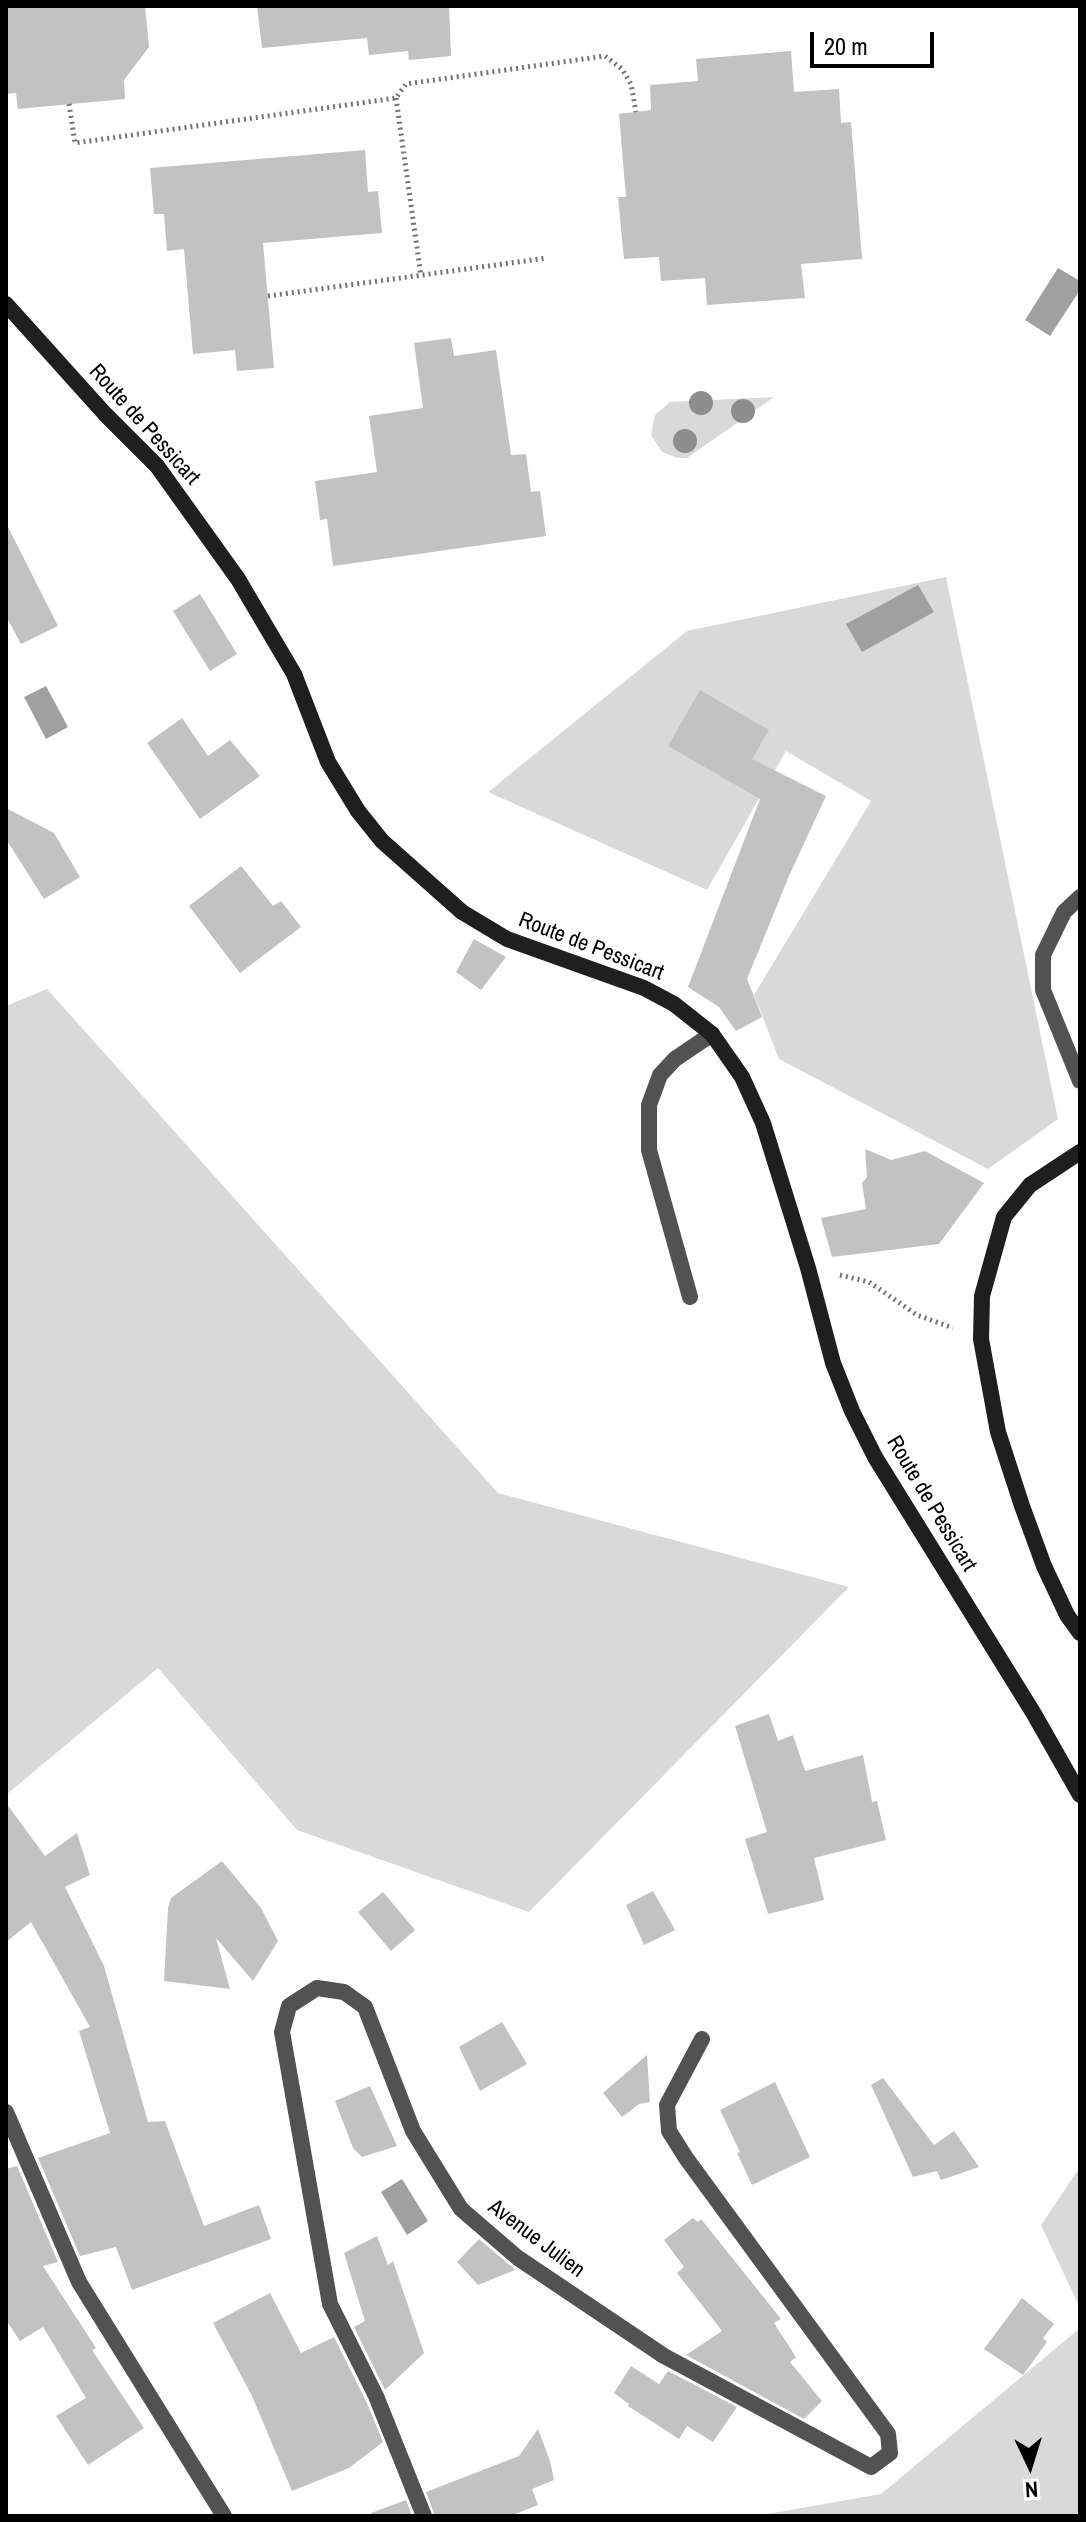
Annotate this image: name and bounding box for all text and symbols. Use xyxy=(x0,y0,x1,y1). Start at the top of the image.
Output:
scale bar xyxy=(814,16,938,66)
text: 20 m xyxy=(824,30,868,62)
street label: Route de Pessicart xyxy=(83,359,205,491)
street label: Route de Pessicart xyxy=(515,907,667,987)
street label: Route de Pessicart xyxy=(880,1431,982,1577)
street label: Avenue Julien xyxy=(483,2194,589,2284)
north arrow xyxy=(990,2426,1070,2506)
text: N xyxy=(1024,2475,1039,2505)

